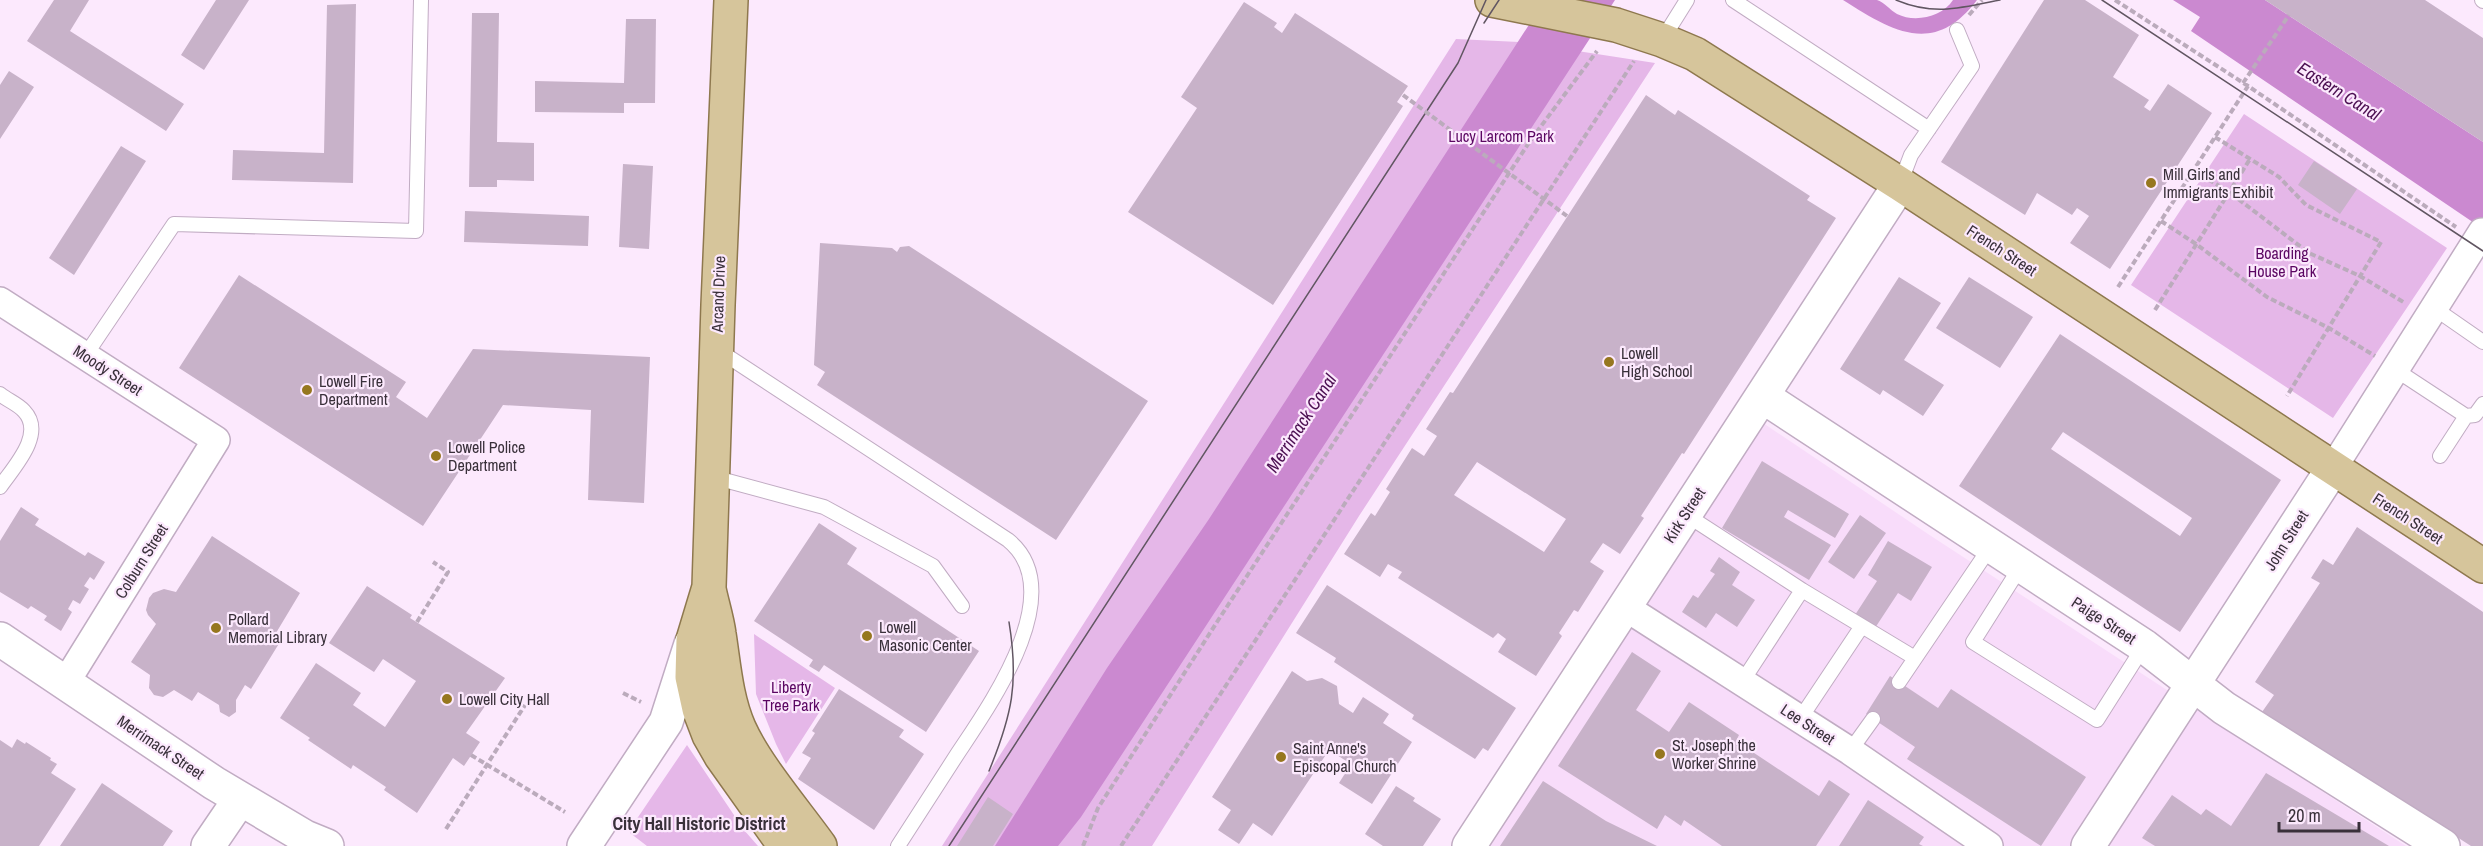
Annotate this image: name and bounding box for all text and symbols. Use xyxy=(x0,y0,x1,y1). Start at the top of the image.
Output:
water label: Eastern Canal xyxy=(2293,56,2386,127)
park label: Lucy Larcom Park xyxy=(1448,125,1554,147)
place label: Mill Girls and Immigrants Exhibit xyxy=(2163,163,2273,203)
marker: Mill Girls and Immigrants Exhibit xyxy=(2144,176,2158,190)
street label: French Street xyxy=(1963,219,2042,281)
park label: Boarding House Park xyxy=(2248,242,2317,282)
street label: Arcand Drive xyxy=(706,255,730,334)
street label: Moody Street xyxy=(69,340,147,401)
place label: Lowell High School xyxy=(1621,342,1693,382)
marker: Lowell High School xyxy=(1602,355,1616,369)
water label: Merrimack Canal xyxy=(1260,368,1342,477)
place label: Lowell Fire Department xyxy=(319,370,388,410)
marker: Lowell Fire Department xyxy=(300,383,314,397)
place label: Lowell Police Department xyxy=(448,436,525,476)
marker: Lowell Police Department xyxy=(429,449,443,463)
street label: Kirk Street xyxy=(1658,483,1710,547)
street label: French Street xyxy=(2369,487,2448,549)
street label: John Street xyxy=(2259,505,2313,574)
street label: Colburn Street xyxy=(109,519,173,603)
street label: Paige Street xyxy=(2067,591,2141,649)
place label: Pollard Memorial Library xyxy=(228,608,328,648)
place label: Lowell Masonic Center xyxy=(879,616,972,656)
marker: Pollard Memorial Library xyxy=(209,621,223,635)
marker: Lowell Masonic Center xyxy=(860,629,874,643)
park label: Liberty Tree Park xyxy=(762,676,820,716)
place label: Lowell City Hall xyxy=(459,688,549,710)
marker: Lowell City Hall xyxy=(440,692,454,706)
street label: Lee Street xyxy=(1777,698,1840,750)
street label: Merrimack Street xyxy=(113,710,209,784)
place label: St. Joseph the Worker Shrine xyxy=(1672,734,1756,774)
place label: Saint Anne's Episcopal Church xyxy=(1293,737,1397,777)
marker: St. Joseph the Worker Shrine xyxy=(1653,747,1667,761)
marker: Saint Anne's Episcopal Church xyxy=(1274,750,1288,764)
scale bar xyxy=(2279,795,2358,833)
text: 20 m xyxy=(2288,803,2321,828)
district label: City Hall Historic District xyxy=(612,811,786,836)

